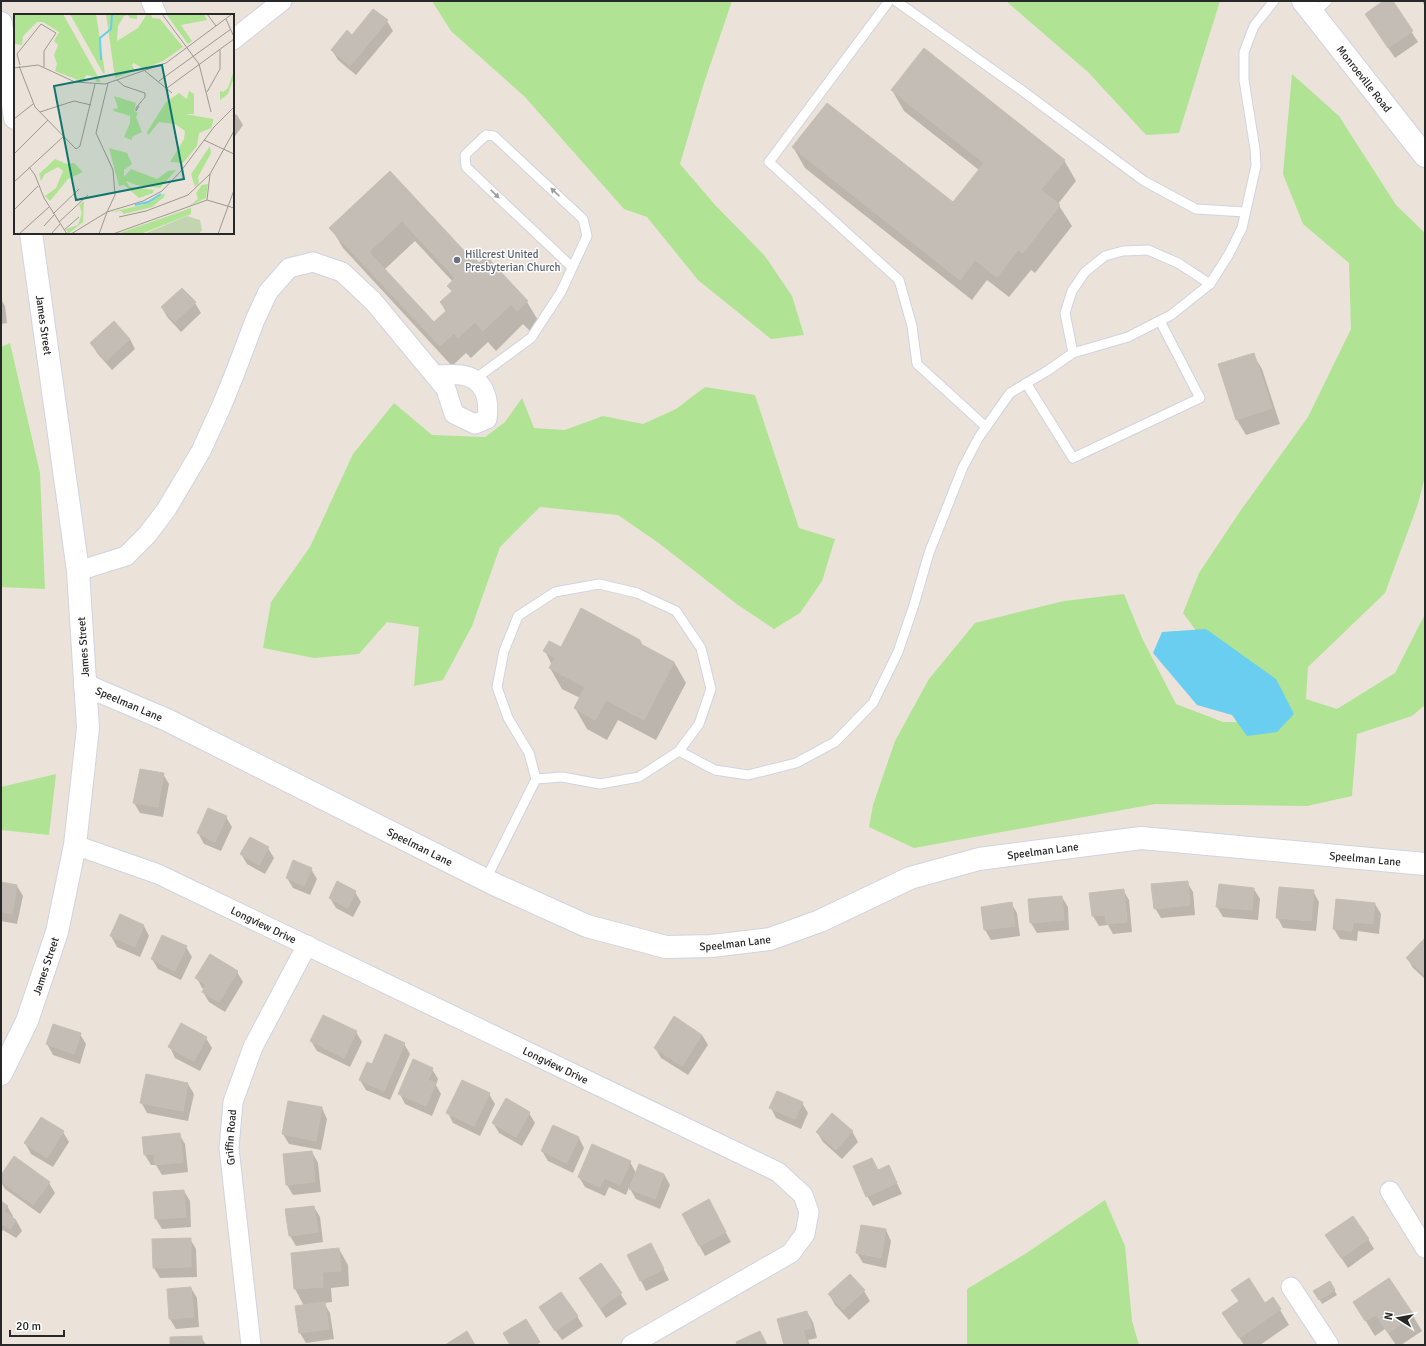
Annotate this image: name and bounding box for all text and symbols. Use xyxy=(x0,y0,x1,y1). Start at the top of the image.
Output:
inset map xyxy=(14,14,234,234)
street label: Monroeville Road xyxy=(1334,43,1394,115)
one-way arrow xyxy=(550,188,560,197)
one-way arrow xyxy=(489,189,500,198)
place label: Hillcrest United Presbyterian Church xyxy=(465,248,560,274)
marker: Hillcrest United Presbyterian Church xyxy=(452,255,462,265)
street label: James Street xyxy=(33,294,54,356)
street label: James Street xyxy=(75,616,92,678)
street label: Speelman Lane xyxy=(93,684,165,724)
street label: Speelman Lane xyxy=(385,825,455,869)
street label: Speelman Lane xyxy=(1006,840,1079,862)
street label: Speelman Lane xyxy=(1329,849,1401,869)
street label: Longview Drive xyxy=(228,904,298,946)
street label: Speelman Lane xyxy=(699,933,772,953)
street label: James Street xyxy=(30,935,62,997)
street label: Longview Drive xyxy=(520,1044,590,1087)
street label: Griffin Road xyxy=(223,1109,239,1166)
north arrow xyxy=(1378,1298,1418,1338)
text: N xyxy=(1382,1311,1396,1321)
scale bar xyxy=(10,1312,64,1338)
text: 20 m xyxy=(16,1319,41,1334)

